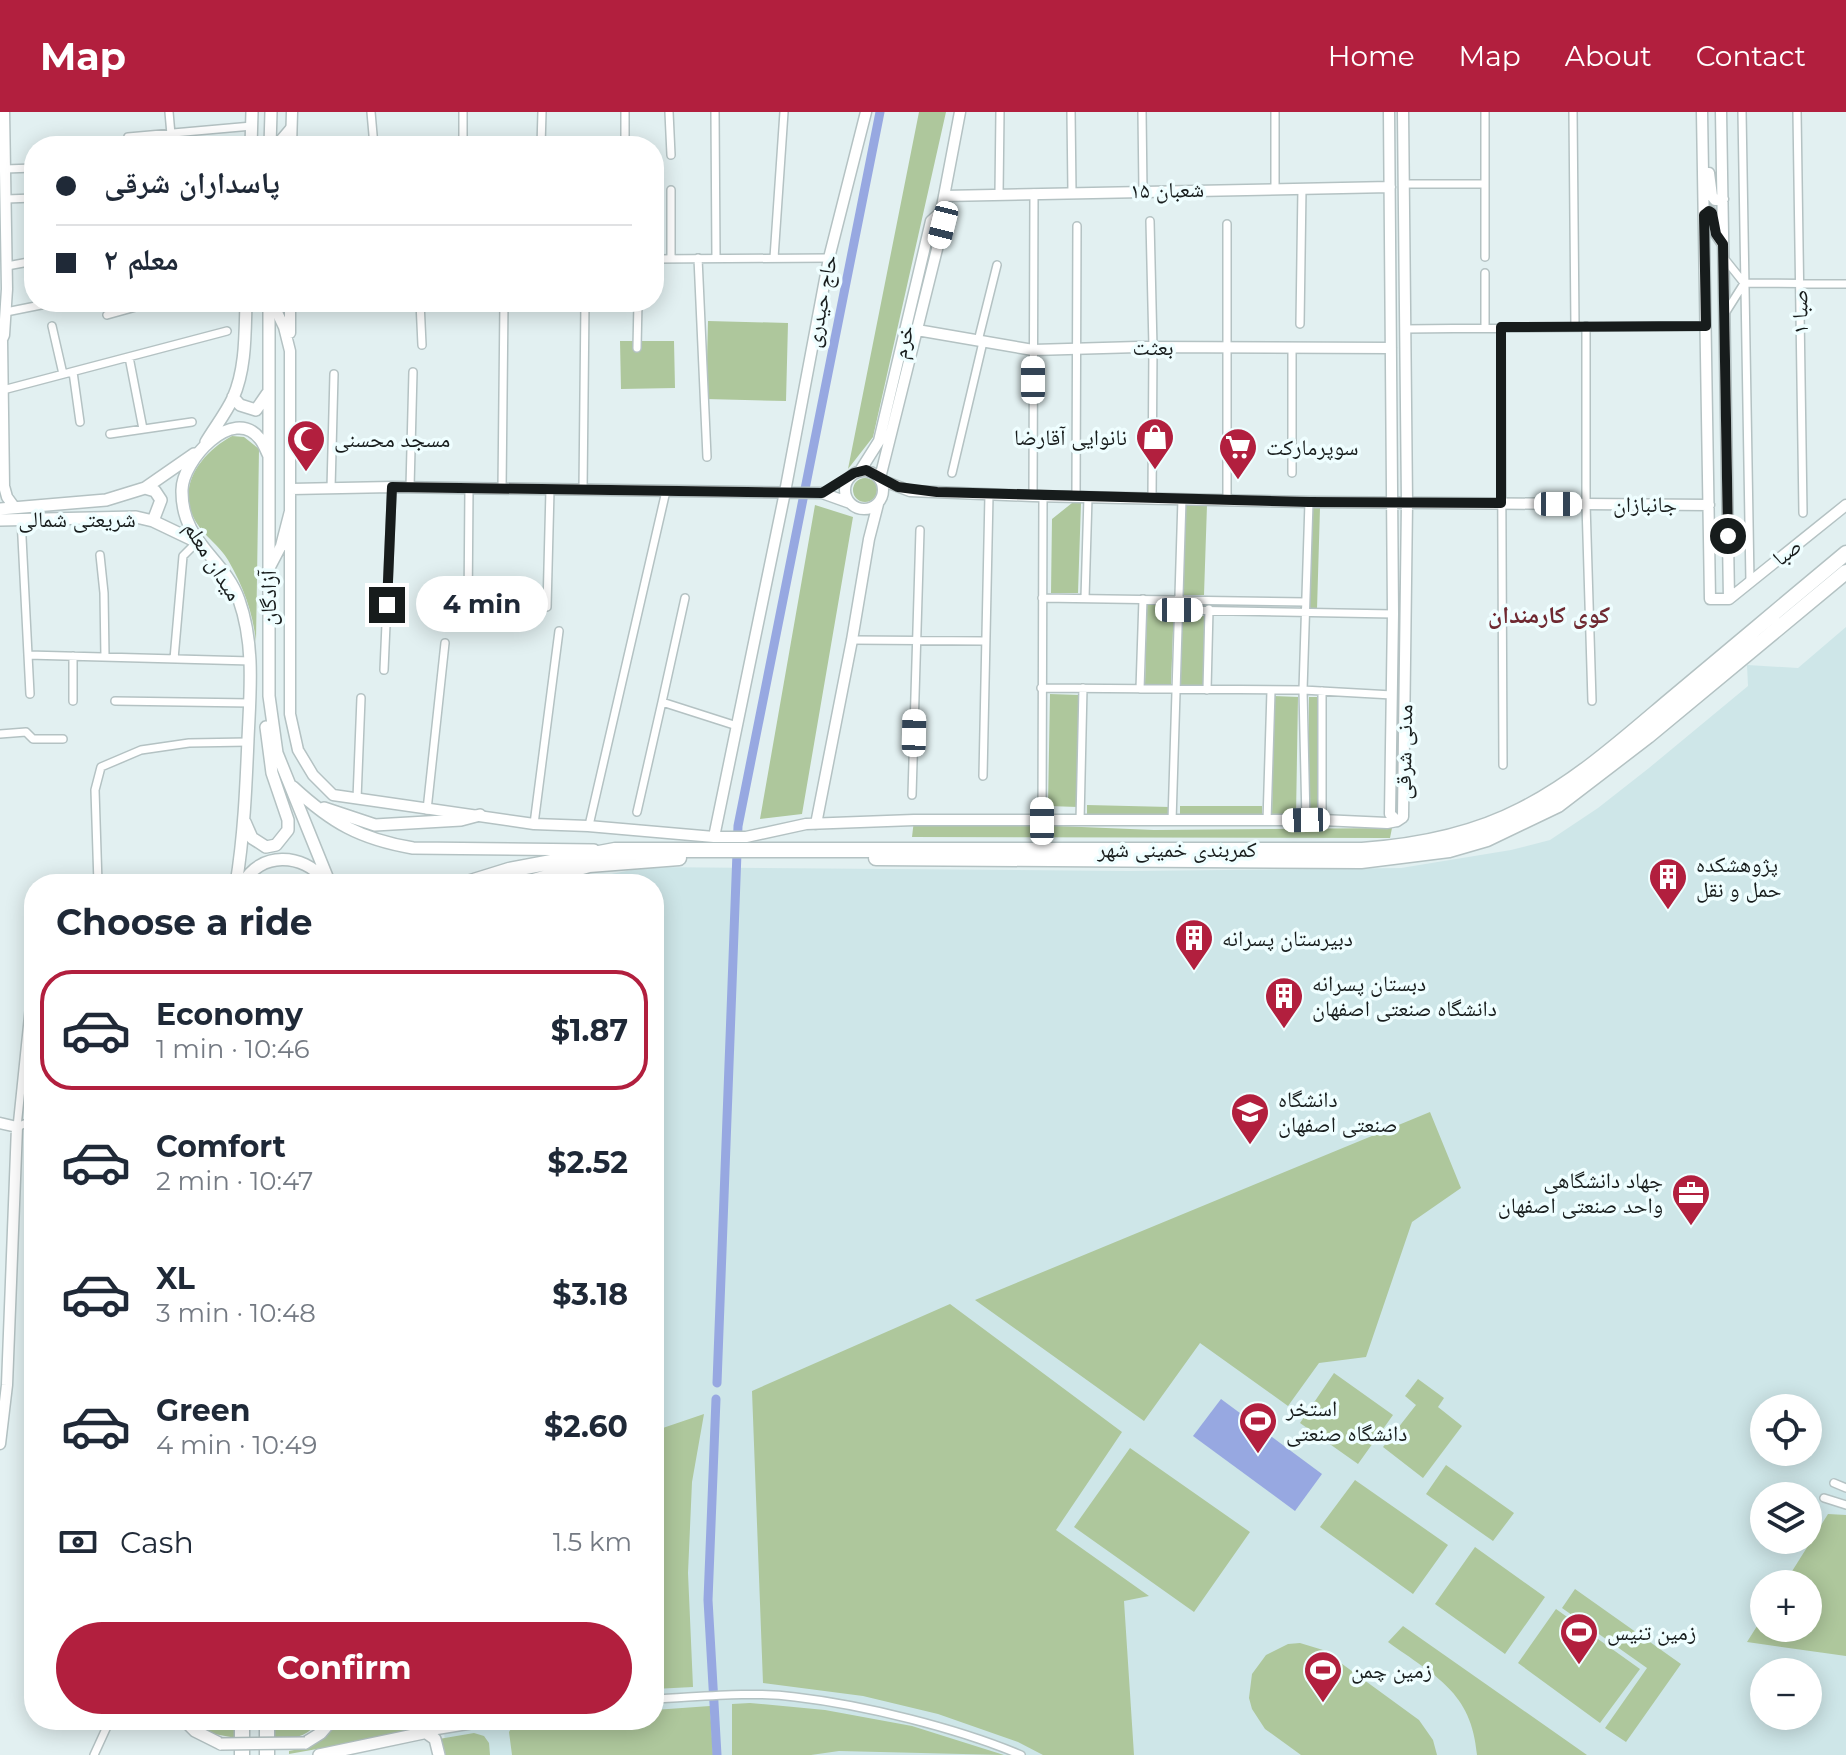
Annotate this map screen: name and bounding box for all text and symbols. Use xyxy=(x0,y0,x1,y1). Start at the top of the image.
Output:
text: Map xyxy=(40,33,126,80)
text: Home xyxy=(1328,39,1415,73)
text: Map xyxy=(1459,39,1521,73)
text: About xyxy=(1565,39,1652,73)
text: Contact xyxy=(1696,39,1806,73)
text: پاسداران شرقی xyxy=(104,164,280,201)
street label: ۱۵ شعبان xyxy=(1130,176,1204,204)
car xyxy=(926,199,960,251)
text: معلم ۲ xyxy=(104,241,179,278)
street label: حاج حیدری xyxy=(799,252,843,350)
street label: صبا ۱ xyxy=(1786,289,1814,335)
street label: خرم xyxy=(886,323,921,362)
street label: بعثت xyxy=(1132,334,1174,361)
car xyxy=(1021,356,1045,404)
shop icon: نانوایی آقارضا xyxy=(1134,416,1176,471)
mosque icon: مسجد محسنی xyxy=(285,418,327,473)
place label: نانوایی آقارضا xyxy=(1014,424,1127,451)
place label: مسجد محسنی xyxy=(334,426,450,453)
supermarket icon: سوپرمارکت xyxy=(1217,426,1259,481)
place label: سوپرمارکت xyxy=(1266,434,1358,461)
street label: جانبازان xyxy=(1613,491,1677,518)
car xyxy=(1534,492,1582,516)
street label: شریعتی شمالی xyxy=(18,506,136,533)
street label: میدان معلم xyxy=(177,516,248,606)
route start xyxy=(1710,518,1746,554)
street label: صبا xyxy=(1767,532,1807,572)
street label: آزادگان xyxy=(255,570,282,626)
callout: 4 min xyxy=(415,577,547,633)
route end xyxy=(369,587,405,623)
text: 4 min xyxy=(443,588,521,620)
car xyxy=(1155,598,1203,622)
district label: کوی کارمندان xyxy=(1488,600,1611,629)
street label: مدنی شرقی xyxy=(1390,704,1418,800)
car xyxy=(902,709,926,757)
car xyxy=(1030,797,1054,845)
car xyxy=(1282,808,1330,832)
street label: کمربندی خمینی شهر xyxy=(1096,836,1257,863)
place label: پژوهشکده حمل و نقل xyxy=(1696,851,1781,903)
building icon: پژوهشکده حمل و نقل xyxy=(1647,856,1689,911)
text: Choose a ride xyxy=(56,900,313,944)
building icon: دبیرستان پسرانه xyxy=(1173,917,1215,972)
place label: دبیرستان پسرانه xyxy=(1222,925,1353,952)
place label: دبستان پسرانه دانشگاه صنعتی اصفهان xyxy=(1312,970,1497,1022)
building icon: دبستان پسرانه دانشگاه صنعتی اصفهان xyxy=(1263,975,1305,1030)
icon: car xyxy=(60,994,132,1066)
text: Economy xyxy=(156,996,303,1033)
text: $1.87 xyxy=(551,1012,628,1049)
text: 1 min · 10:46 xyxy=(156,1033,310,1065)
place label: دانشگاه صنعتی اصفهان xyxy=(1278,1086,1398,1138)
school or university icon: دانشگاه صنعتی اصفهان xyxy=(1229,1091,1271,1146)
icon: car xyxy=(60,1126,132,1198)
text: Comfort xyxy=(156,1128,286,1165)
text: $2.52 xyxy=(548,1144,628,1181)
text: 2 min · 10:47 xyxy=(156,1165,313,1197)
place label: جهاد دانشگاهی واحد صنعتی اصفهان xyxy=(1498,1167,1663,1219)
office icon: جهاد دانشگاهی واحد صنعتی اصفهان xyxy=(1670,1172,1712,1227)
icon: car xyxy=(60,1258,132,1330)
text: XL xyxy=(156,1260,195,1297)
text: $3.18 xyxy=(552,1276,628,1313)
text: 3 min · 10:48 xyxy=(156,1297,316,1329)
icon: car xyxy=(60,1390,132,1462)
text: Green xyxy=(156,1392,250,1429)
map controls xyxy=(1750,1394,1822,1730)
button: locate xyxy=(1750,1394,1822,1466)
place label: استخر دانشگاه صنعتی xyxy=(1285,1395,1407,1447)
sports icon: استخر دانشگاه صنعتی xyxy=(1237,1400,1279,1455)
text: $2.60 xyxy=(544,1408,628,1445)
text: 4 min · 10:49 xyxy=(156,1429,317,1461)
button: layers xyxy=(1750,1482,1822,1554)
icon: cash xyxy=(56,1520,100,1564)
text: Cash xyxy=(120,1524,194,1561)
text: 1.5 km xyxy=(553,1526,632,1558)
button: + xyxy=(1750,1570,1822,1642)
sports icon: زمین تنیس xyxy=(1558,1611,1600,1666)
place label: زمین تنیس xyxy=(1607,1619,1696,1646)
button: Confirm xyxy=(56,1622,632,1714)
sports icon: زمین چمن xyxy=(1302,1649,1344,1704)
place label: زمین چمن xyxy=(1351,1657,1432,1684)
button: − xyxy=(1750,1658,1822,1730)

